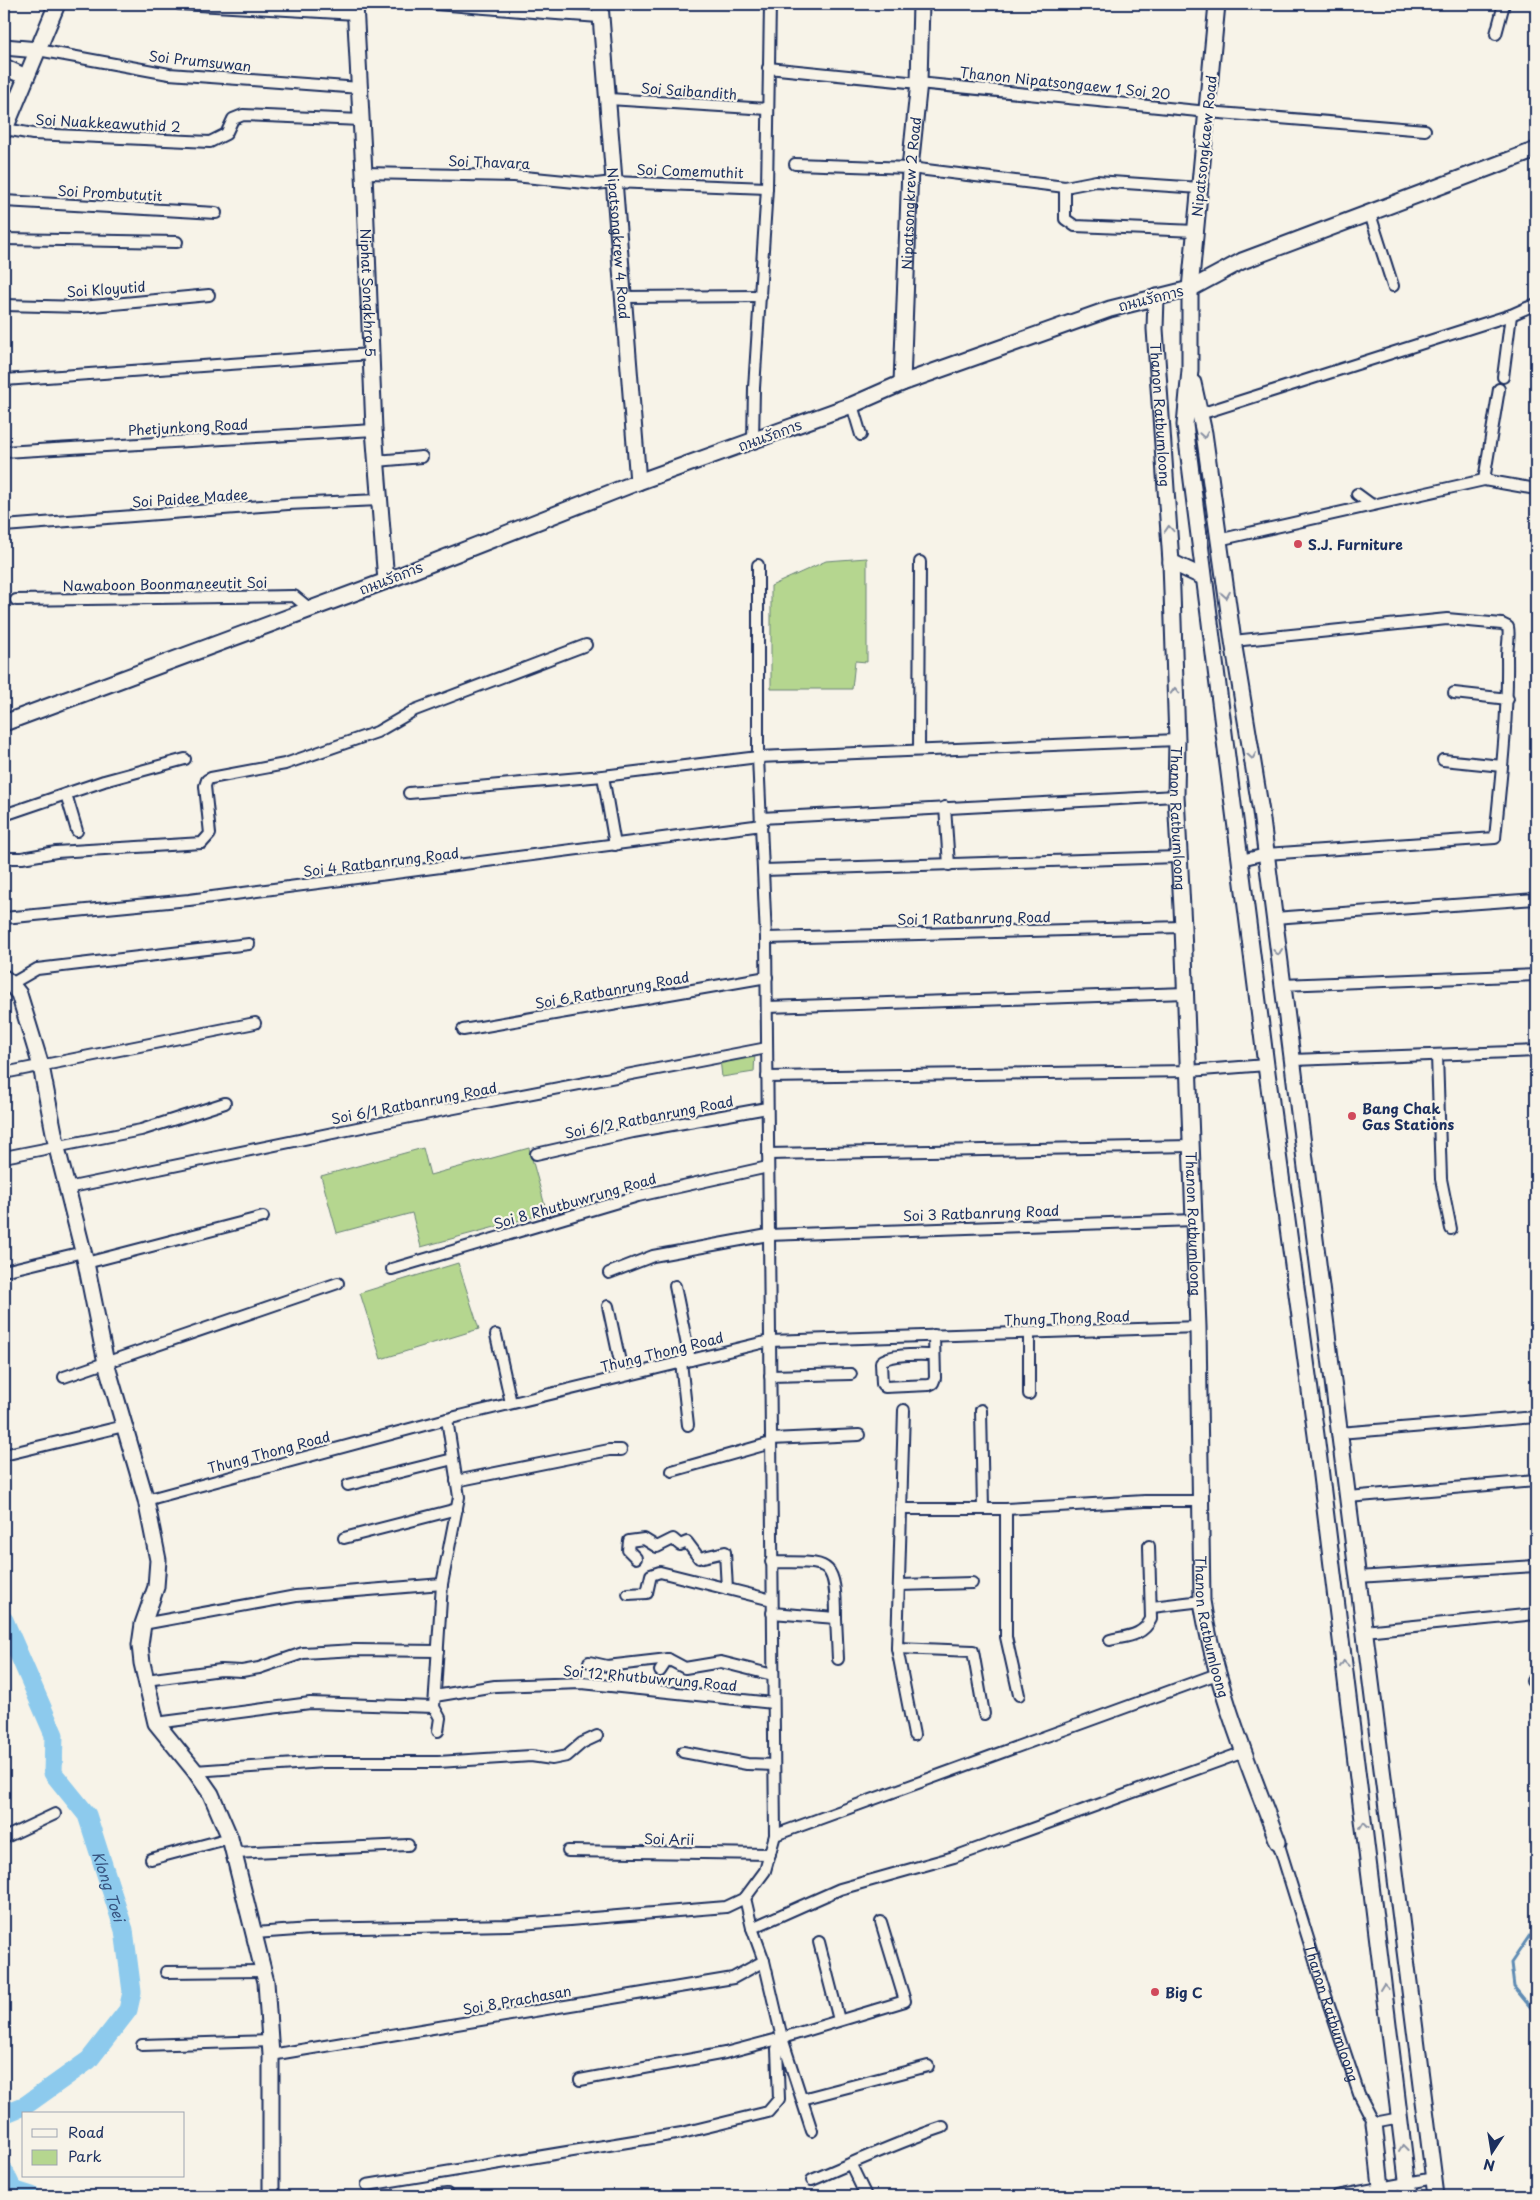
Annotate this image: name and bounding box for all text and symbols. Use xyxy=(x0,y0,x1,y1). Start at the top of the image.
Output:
street label: Soi Prumsuwan xyxy=(148,45,252,77)
street label: Thanon Nipatsongaew 1 Soi 20 xyxy=(959,61,1171,105)
street label: Nipatsongkaew Road xyxy=(1186,74,1222,218)
street label: Soi Saibandith xyxy=(640,77,738,105)
street label: Soi Nuakkeawuthid 2 xyxy=(35,109,181,137)
street label: Nipatsongkrew 2 Road xyxy=(896,116,926,270)
street label: Soi Thavara xyxy=(448,150,531,174)
street label: Soi Comemuthit xyxy=(636,159,744,183)
street label: Nipatsongkrew 4 Road xyxy=(603,166,636,320)
street label: Soi Prombututit xyxy=(57,180,163,206)
street label: Niphat Songkhro 5 xyxy=(356,228,382,357)
street label: Soi Kloyutid xyxy=(66,276,146,302)
street label: ถนนรัถการ xyxy=(1116,280,1186,316)
street label: Thanon Ratbumloong xyxy=(1145,342,1176,488)
street label: Phetjunkong Road xyxy=(127,413,249,441)
street label: ถนนรัถการ xyxy=(735,414,805,456)
one-way arrow xyxy=(1198,430,1208,439)
street label: Soi Paidee Madee xyxy=(131,483,249,513)
one-way arrow xyxy=(1163,525,1174,533)
place label: S.J. Furniture xyxy=(1308,534,1403,555)
marker: S.J. Furniture xyxy=(1292,538,1304,550)
street label: ถนนรัถการ xyxy=(356,556,426,600)
street label: Nawaboon Boonmaneeutit Soi xyxy=(62,572,268,596)
one-way arrow xyxy=(1221,591,1231,600)
one-way arrow xyxy=(1170,687,1180,695)
street label: Thanon Ratbumloong xyxy=(1165,746,1192,891)
one-way arrow xyxy=(1246,752,1257,760)
street label: Soi 4 Ratbanrung Road xyxy=(302,842,460,882)
street label: Soi 1 Ratbanrung Road xyxy=(897,906,1051,930)
one-way arrow xyxy=(1272,948,1283,956)
street label: Soi 6 Ratbanrung Road xyxy=(533,966,691,1014)
street label: Soi 6/1 Ratbanrung Road xyxy=(329,1077,499,1129)
street label: Soi 6/2 Ratbanrung Road xyxy=(563,1090,735,1144)
place label: Bang Chak Gas Stations xyxy=(1362,1098,1454,1135)
marker: Bang Chak Gas Stations xyxy=(1346,1110,1358,1122)
street label: Thanon Ratbumloong xyxy=(1181,1151,1207,1297)
street label: Soi 8 Rhutbuwrung Road xyxy=(491,1168,659,1234)
street label: Soi 3 Ratbanrung Road xyxy=(902,1200,1060,1226)
street label: Thung Thong Road xyxy=(1004,1305,1130,1331)
street label: Thung Thong Road xyxy=(598,1327,726,1377)
street label: Thung Thong Road xyxy=(205,1426,333,1478)
street label: Thanon Ratbumloong xyxy=(1191,1555,1235,1700)
street label: Soi 12 Rhutbuwrung Road xyxy=(562,1660,738,1696)
one-way arrow xyxy=(1339,1660,1350,1668)
one-way arrow xyxy=(1359,1821,1370,1829)
street label: Soi Arii xyxy=(644,1828,694,1850)
water label: Klong Toei xyxy=(88,1848,133,1927)
street label: Thanon Ratbumloong xyxy=(1300,1941,1365,2085)
street label: Soi 8 Prachasan xyxy=(461,1980,573,2020)
place label: Big C xyxy=(1165,1982,1203,2003)
one-way arrow xyxy=(1379,1982,1390,1990)
marker: Big C xyxy=(1149,1986,1161,1998)
legend xyxy=(22,2112,185,2178)
text: Road xyxy=(68,2120,104,2143)
north arrow xyxy=(1468,2128,1518,2178)
text: Park xyxy=(68,2144,102,2167)
one-way arrow xyxy=(1398,2144,1409,2152)
text: N xyxy=(1482,2154,1497,2177)

